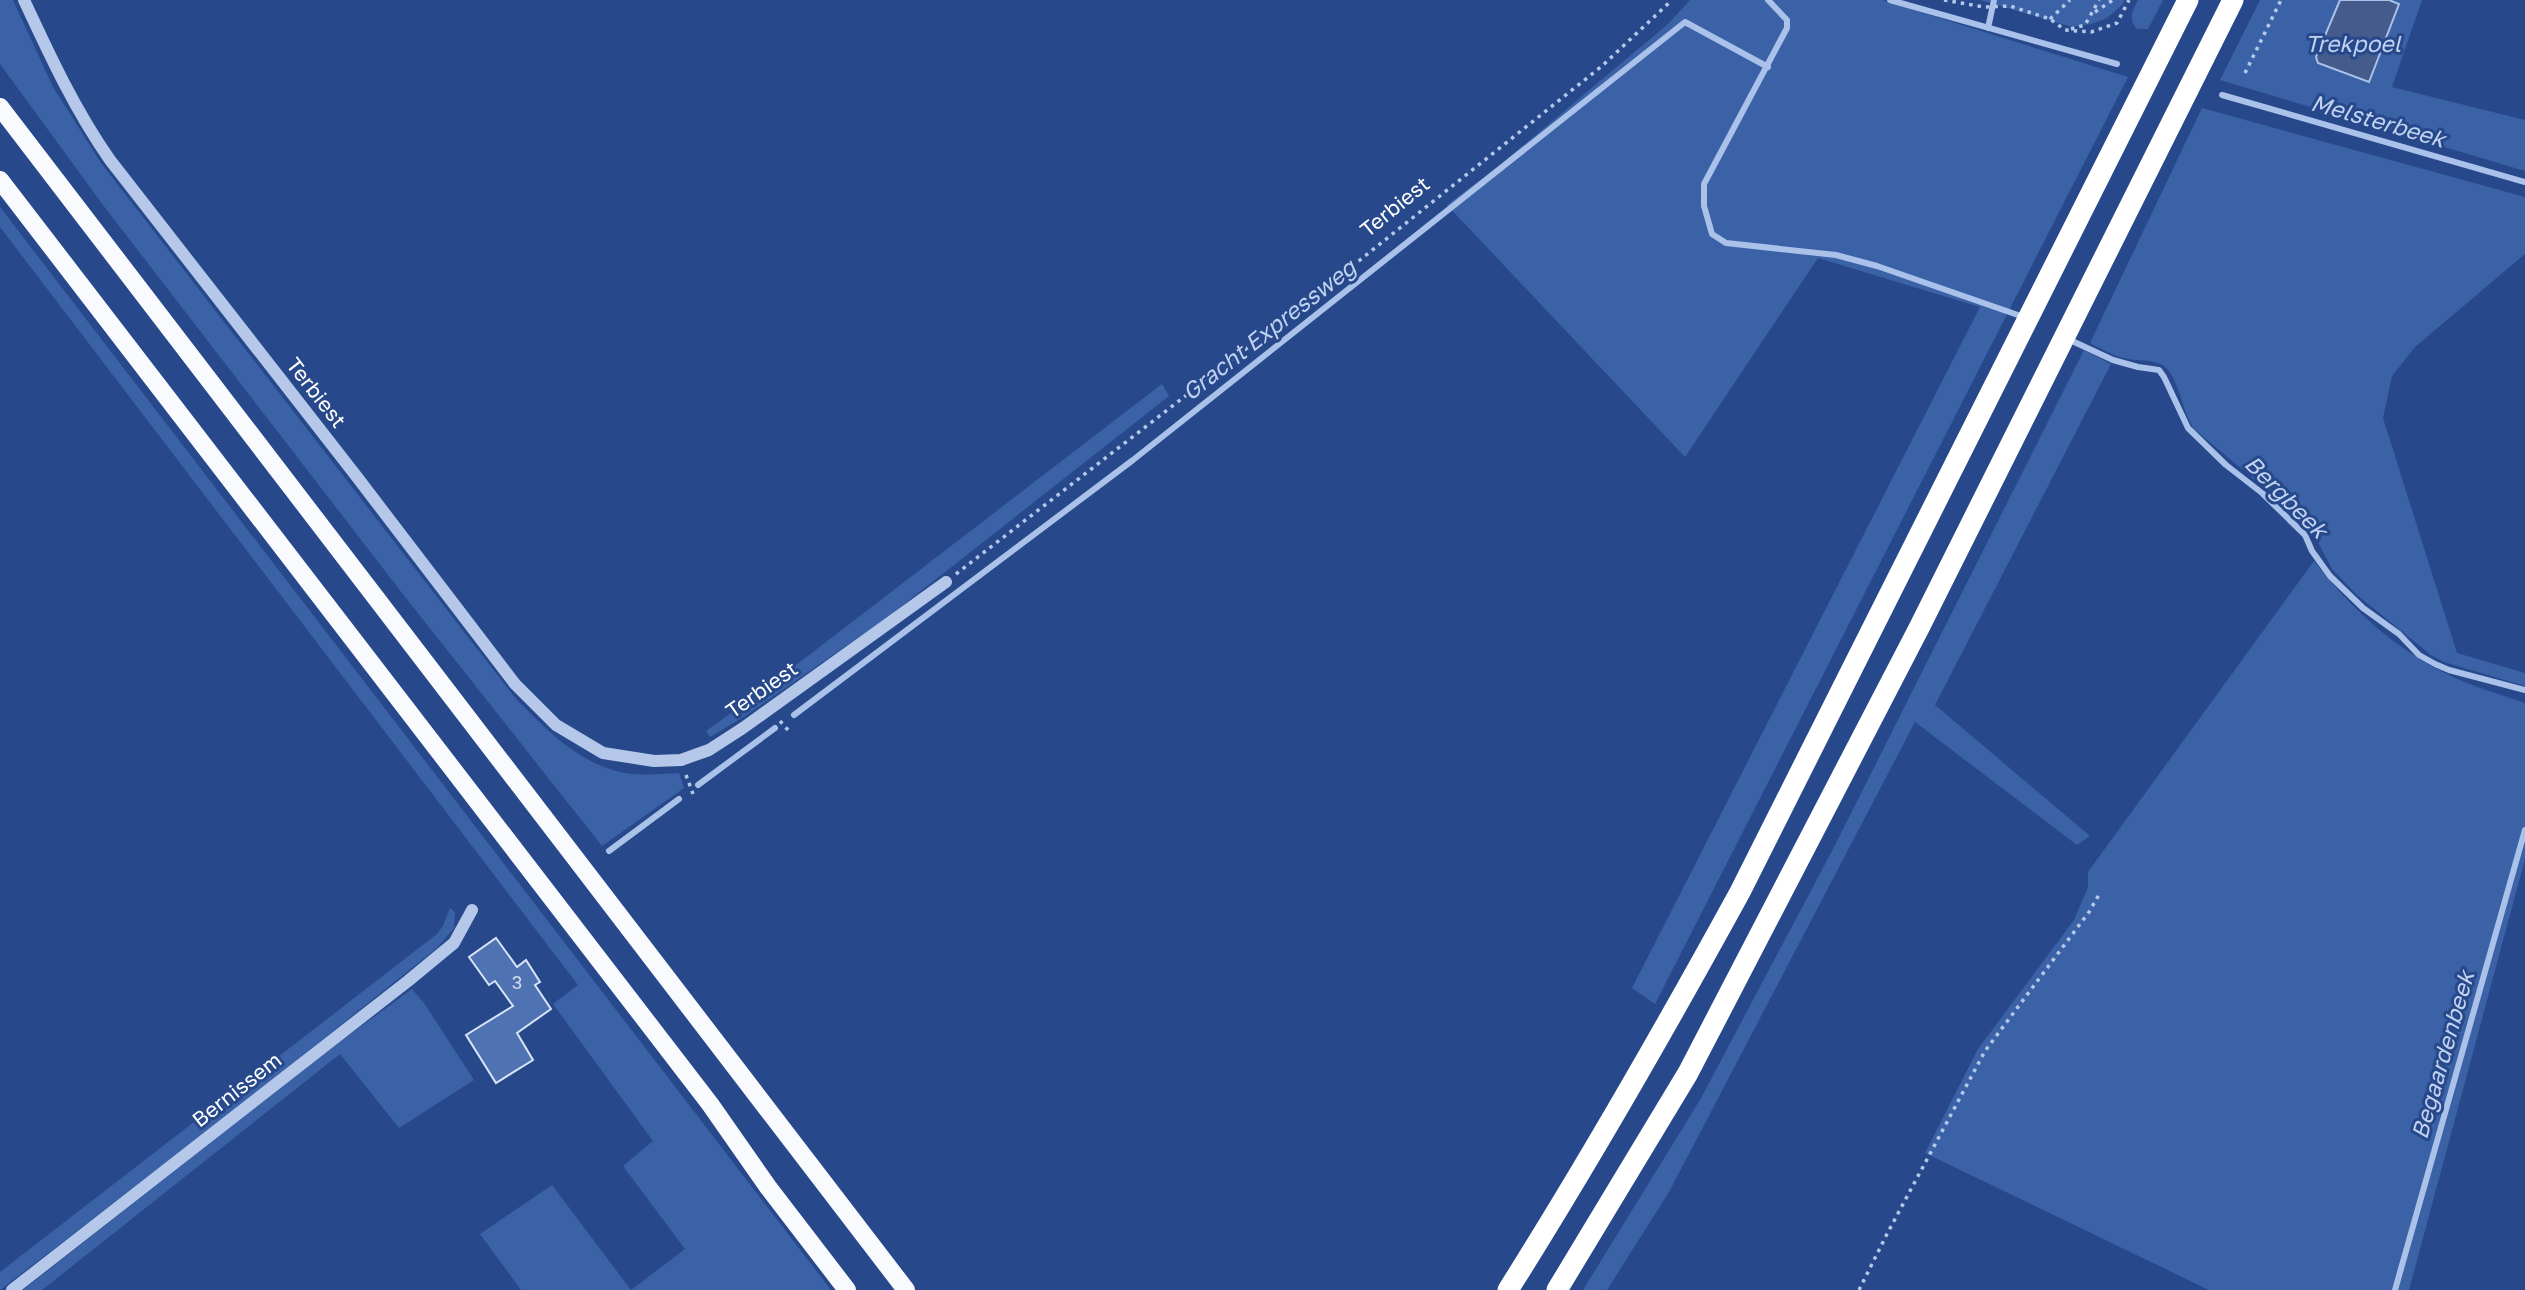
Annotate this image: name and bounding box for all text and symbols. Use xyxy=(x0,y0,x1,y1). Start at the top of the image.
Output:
water label: Trekpoel xyxy=(2305,29,2403,57)
water label: Melsterbeek xyxy=(2308,88,2450,153)
street label: Terbiest xyxy=(1354,170,1434,242)
water label: Gracht Expressweg xyxy=(1176,252,1362,406)
street label: Terbiest xyxy=(281,352,352,433)
water label: Bergbeek xyxy=(2240,449,2335,545)
street label: Terbiest xyxy=(720,655,802,723)
water label: Begaardenbeek xyxy=(2405,966,2480,1142)
house number: 3 xyxy=(512,971,522,993)
street label: Bernissem xyxy=(187,1046,286,1132)

